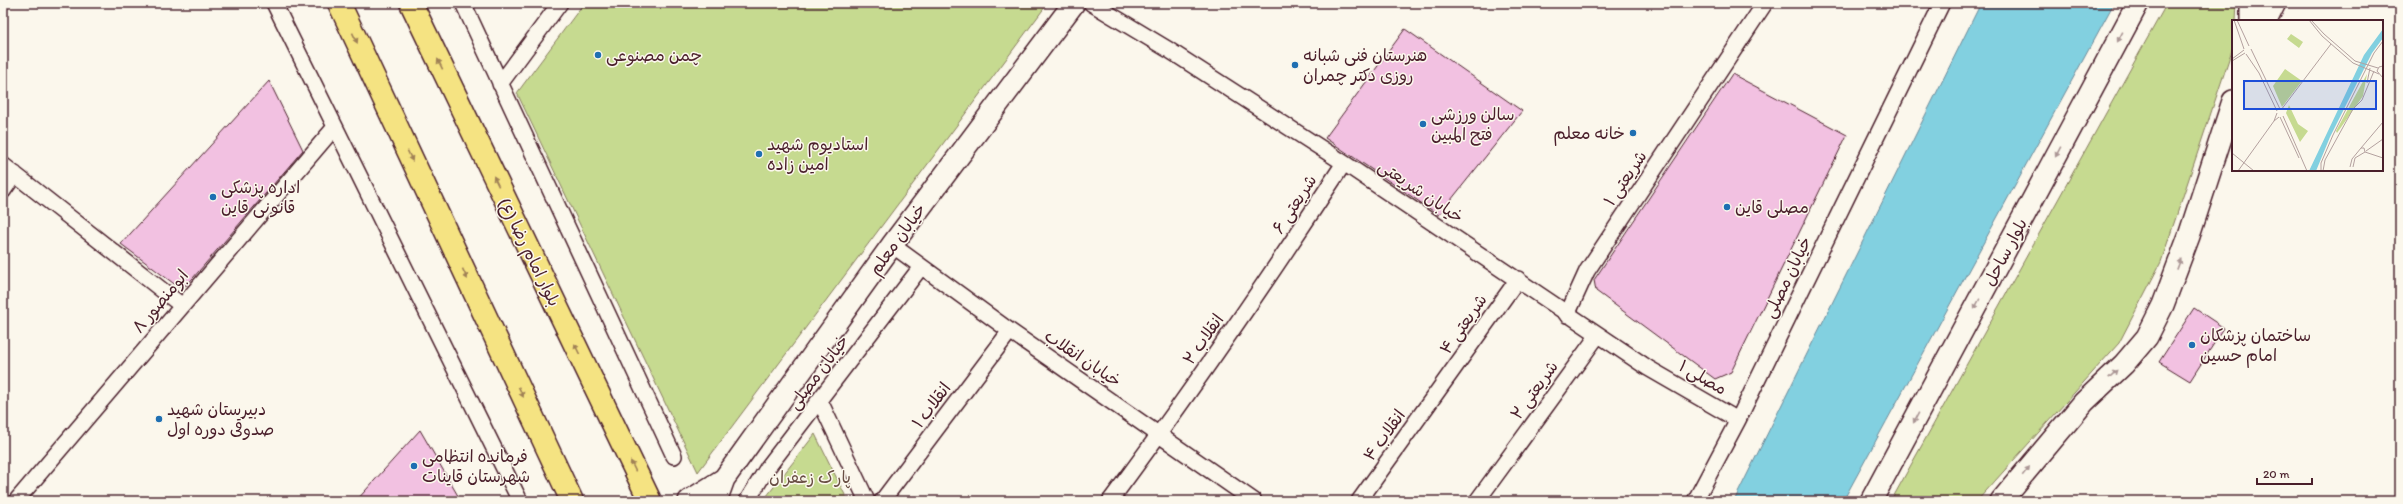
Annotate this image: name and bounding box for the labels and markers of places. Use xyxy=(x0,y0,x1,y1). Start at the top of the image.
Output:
place label: چمن مصنوعی xyxy=(606,45,702,67)
place label: هنرستان فنی شبانه روزی دکتر چمران xyxy=(1303,45,1427,86)
marker: چمن مصنوعی xyxy=(593,50,603,60)
marker: هنرستان فنی شبانه روزی دکتر چمران xyxy=(1290,60,1300,70)
place label: سالن ورزشی فتح المبین xyxy=(1431,104,1515,146)
marker: سالن ورزشی فتح المبین xyxy=(1418,119,1428,129)
place label: خانه معلم xyxy=(1553,123,1625,146)
marker: خانه معلم xyxy=(1628,128,1638,138)
place label: استادیوم شهید امین زاده xyxy=(767,134,868,174)
marker: استادیوم شهید امین زاده xyxy=(754,149,764,159)
place label: اداره پزشکی قانونی قاین xyxy=(221,177,300,218)
marker: اداره پزشکی قانونی قاین xyxy=(208,192,218,202)
place label: مصلی قاین xyxy=(1735,197,1809,218)
marker: مصلی قاین xyxy=(1722,202,1732,212)
place label: ساختمان پزشکان امام حسین xyxy=(2200,325,2311,368)
marker: ساختمان پزشکان امام حسین xyxy=(2187,340,2197,350)
place label: دبیرستان شهید صدوقی دوره اول xyxy=(167,399,274,440)
marker: دبیرستان شهید صدوقی دوره اول xyxy=(154,414,164,424)
place label: فرمانده انتظامی شهرستان قاینات xyxy=(422,446,530,486)
marker: فرمانده انتظامی شهرستان قاینات xyxy=(409,461,419,471)

